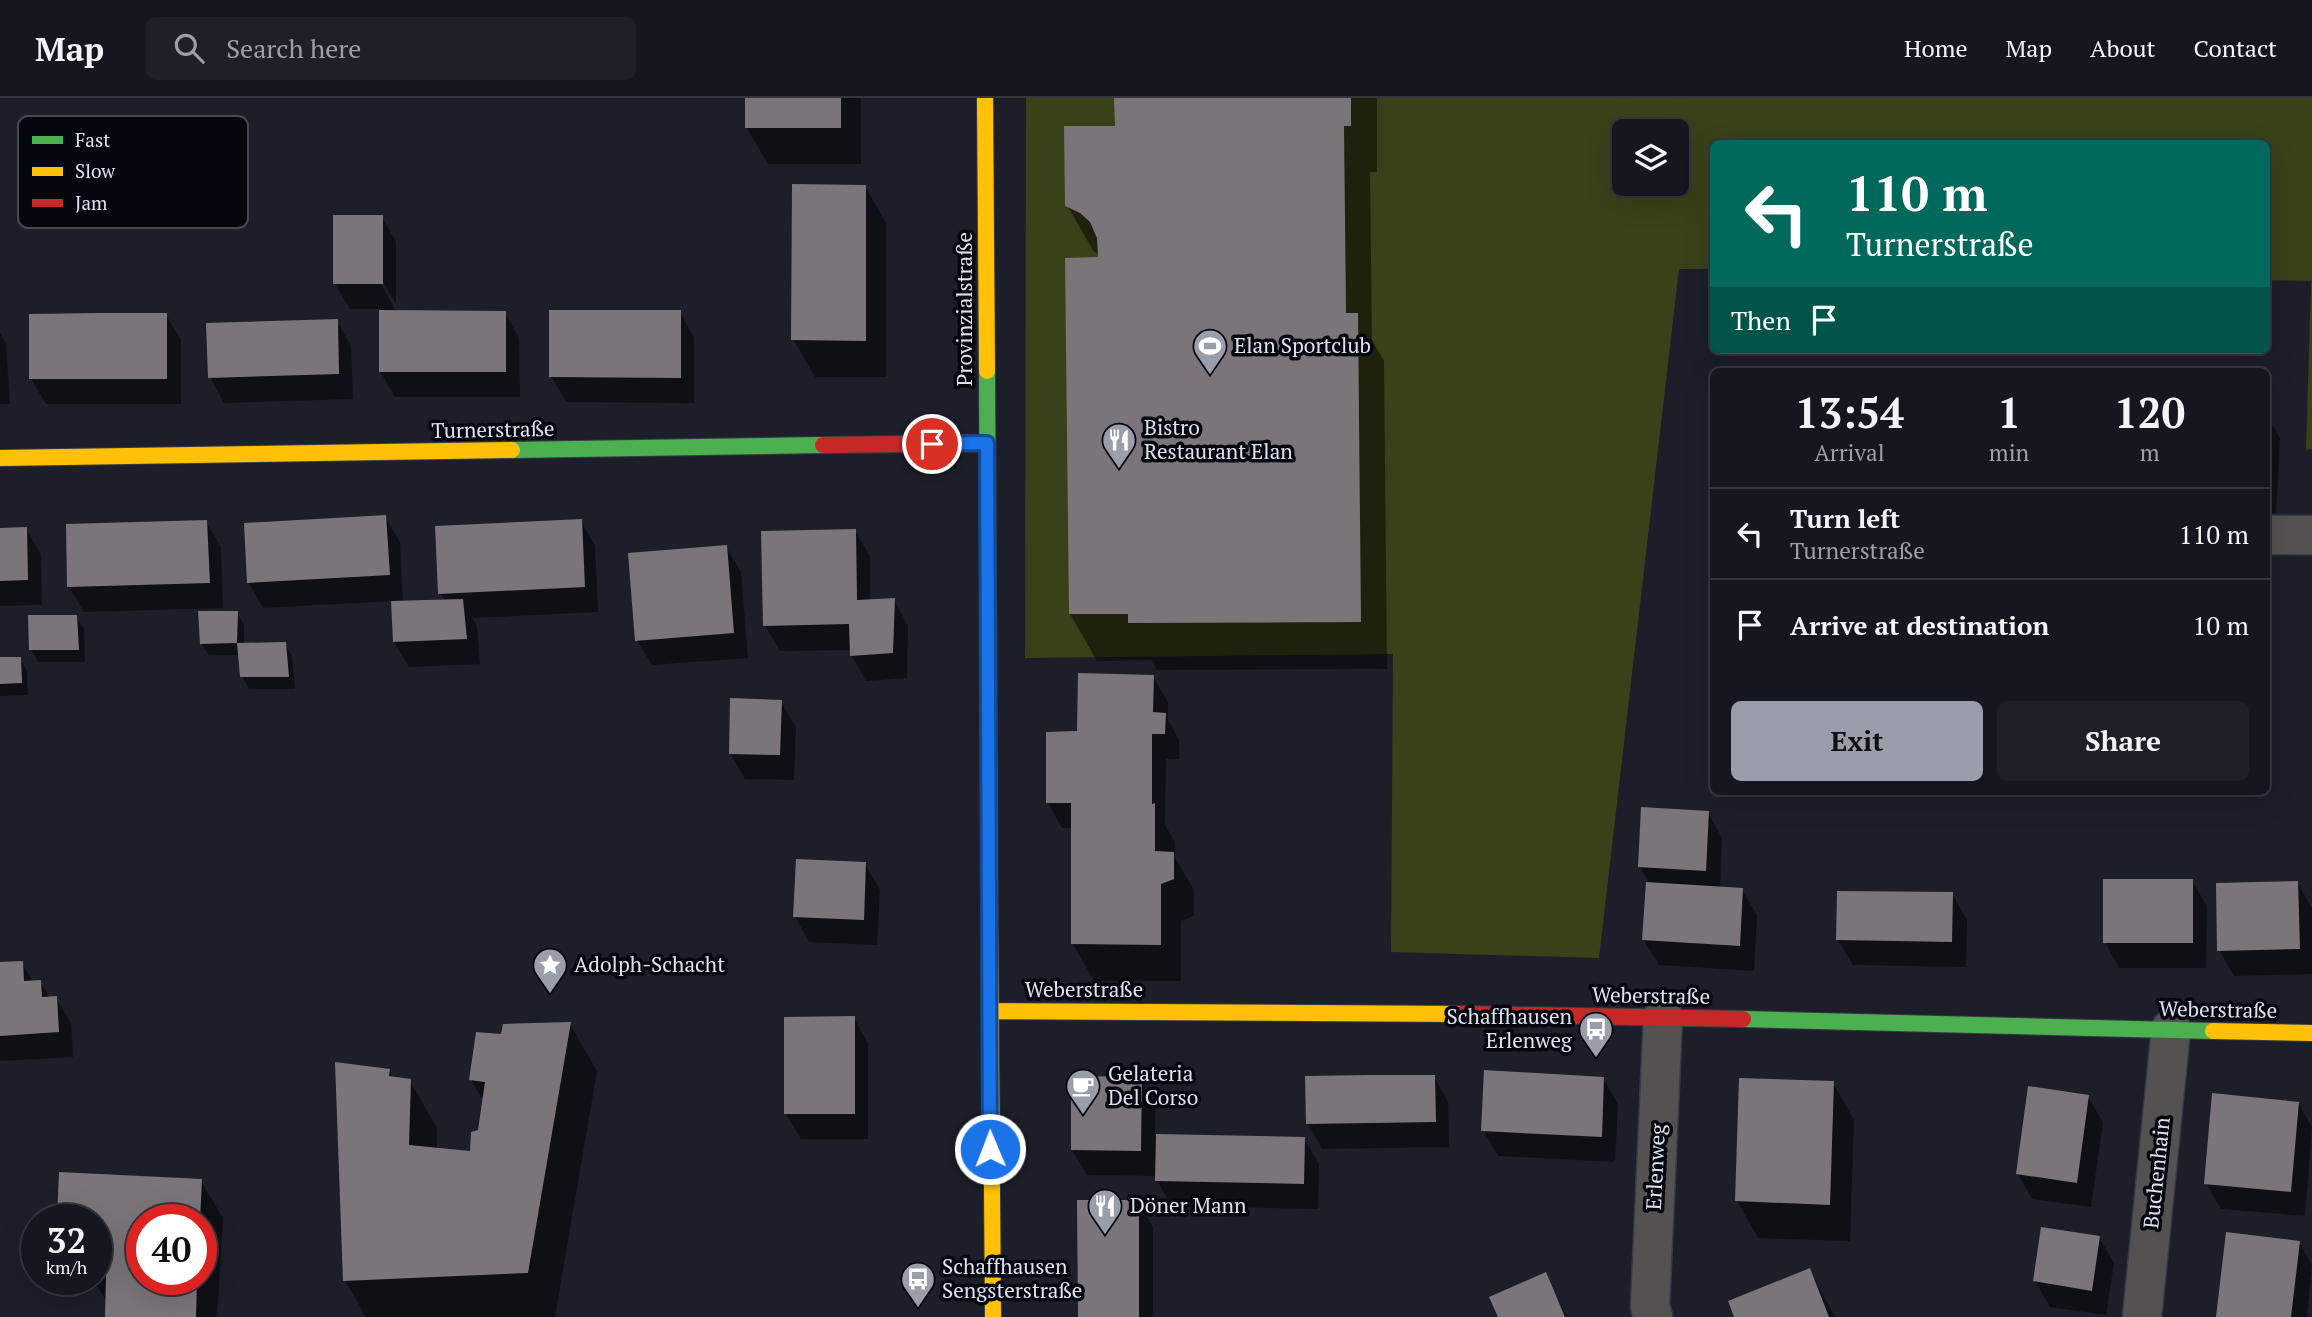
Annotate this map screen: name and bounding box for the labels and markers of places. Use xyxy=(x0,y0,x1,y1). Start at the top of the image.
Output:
sports icon: Elan Sportclub xyxy=(1191,327,1229,376)
place label: Elan Sportclub xyxy=(1234,331,1371,359)
place label: Bistro Restaurant Elan xyxy=(1144,413,1293,465)
pin xyxy=(902,414,962,474)
restaurant icon: Bistro Restaurant Elan xyxy=(1100,421,1138,470)
place icon: Adolph-Schacht xyxy=(531,946,569,995)
place label: Adolph-Schacht xyxy=(574,950,725,978)
place label: Schaffhausen Erlenweg xyxy=(1447,1002,1573,1054)
bus stop icon: Schaffhausen Erlenweg xyxy=(1577,1010,1615,1059)
place label: Gelateria Del Corso xyxy=(1108,1059,1198,1111)
cafe icon: Gelateria Del Corso xyxy=(1064,1067,1102,1116)
restaurant icon: Döner Mann xyxy=(1086,1187,1124,1236)
place label: Döner Mann xyxy=(1130,1191,1247,1219)
place label: Schaffhausen Sengsterstraße xyxy=(942,1252,1082,1304)
bus stop icon: Schaffhausen Sengsterstraße xyxy=(899,1260,937,1309)

